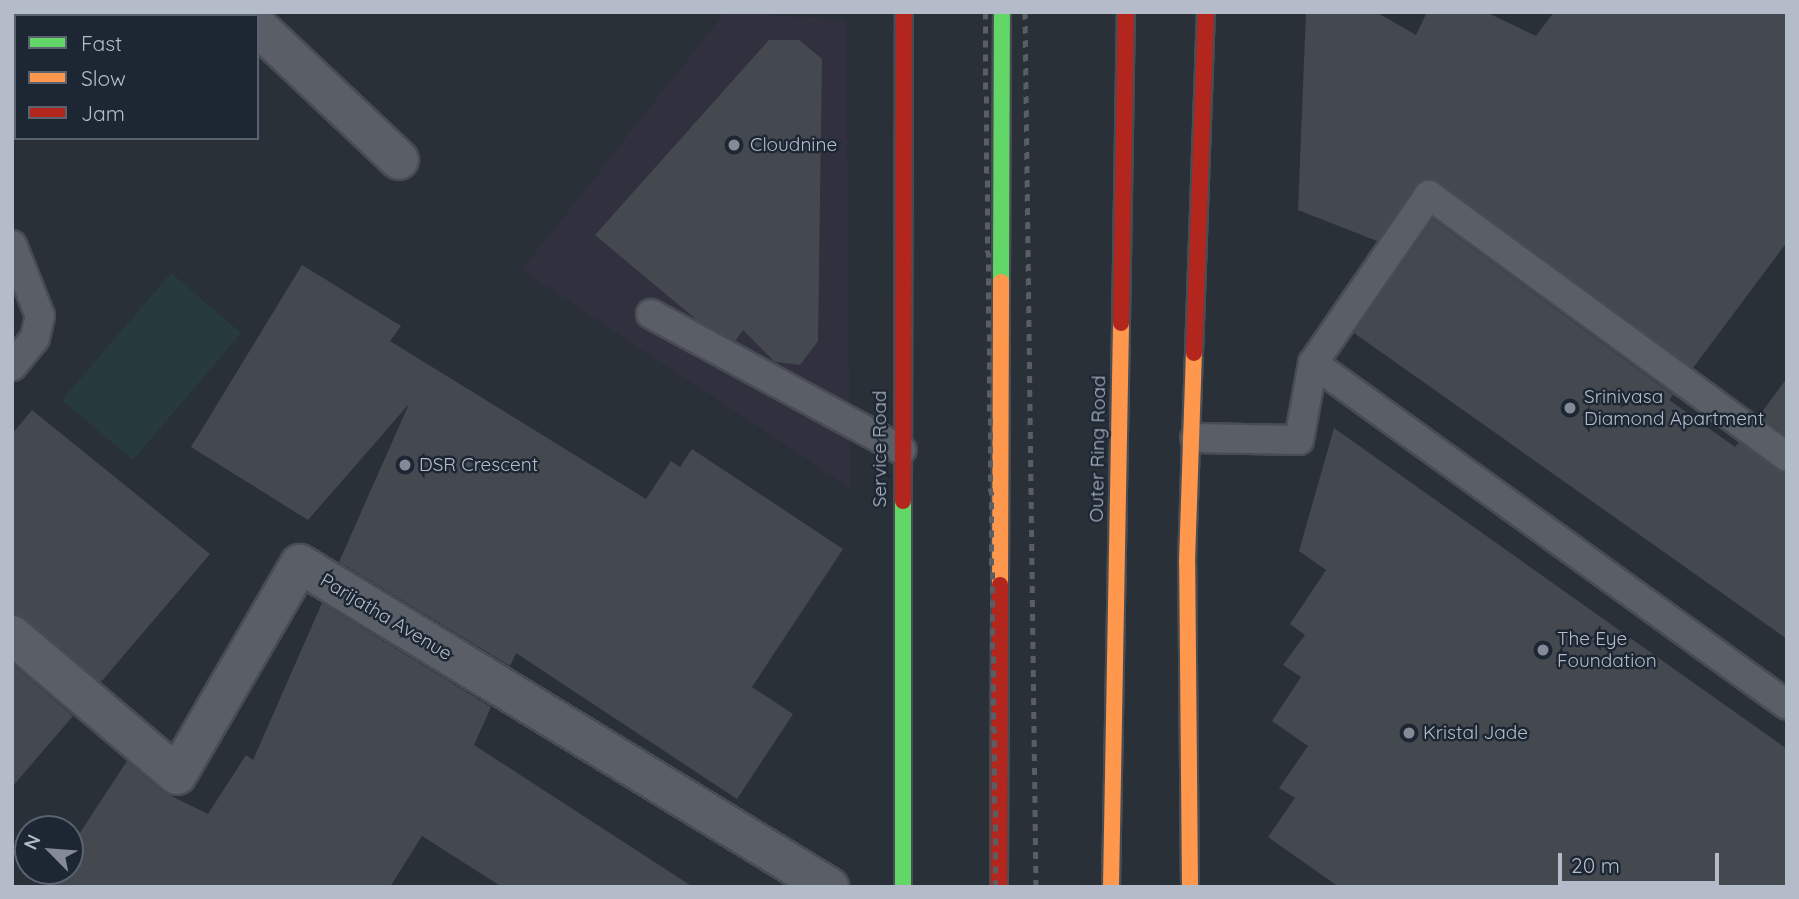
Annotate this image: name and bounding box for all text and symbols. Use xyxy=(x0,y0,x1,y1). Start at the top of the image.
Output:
legend xyxy=(14,14,259,140)
text: Fast xyxy=(81,30,122,56)
text: Slow xyxy=(81,65,126,91)
text: Jam xyxy=(81,100,125,126)
place label: Cloudnine xyxy=(750,134,837,156)
marker: Cloudnine xyxy=(724,135,744,155)
street label: Outer Ring Road xyxy=(1085,375,1111,523)
place label: Srinivasa Diamond Apartment xyxy=(1584,386,1764,430)
street label: Service Road xyxy=(869,391,891,507)
marker: Srinivasa Diamond Apartment xyxy=(1562,400,1578,416)
place label: DSR Crescent xyxy=(419,454,538,476)
marker: DSR Crescent xyxy=(397,457,413,473)
street label: Parijatha Avenue xyxy=(316,569,456,665)
place label: The Eye Foundation xyxy=(1557,628,1657,672)
marker: The Eye Foundation xyxy=(1535,642,1551,658)
place label: Kristal Jade xyxy=(1423,722,1528,744)
marker: Kristal Jade xyxy=(1401,725,1417,741)
north arrow xyxy=(14,815,84,885)
text: N xyxy=(18,831,46,853)
scale bar xyxy=(1561,839,1722,883)
text: 20 m xyxy=(1571,852,1620,878)

